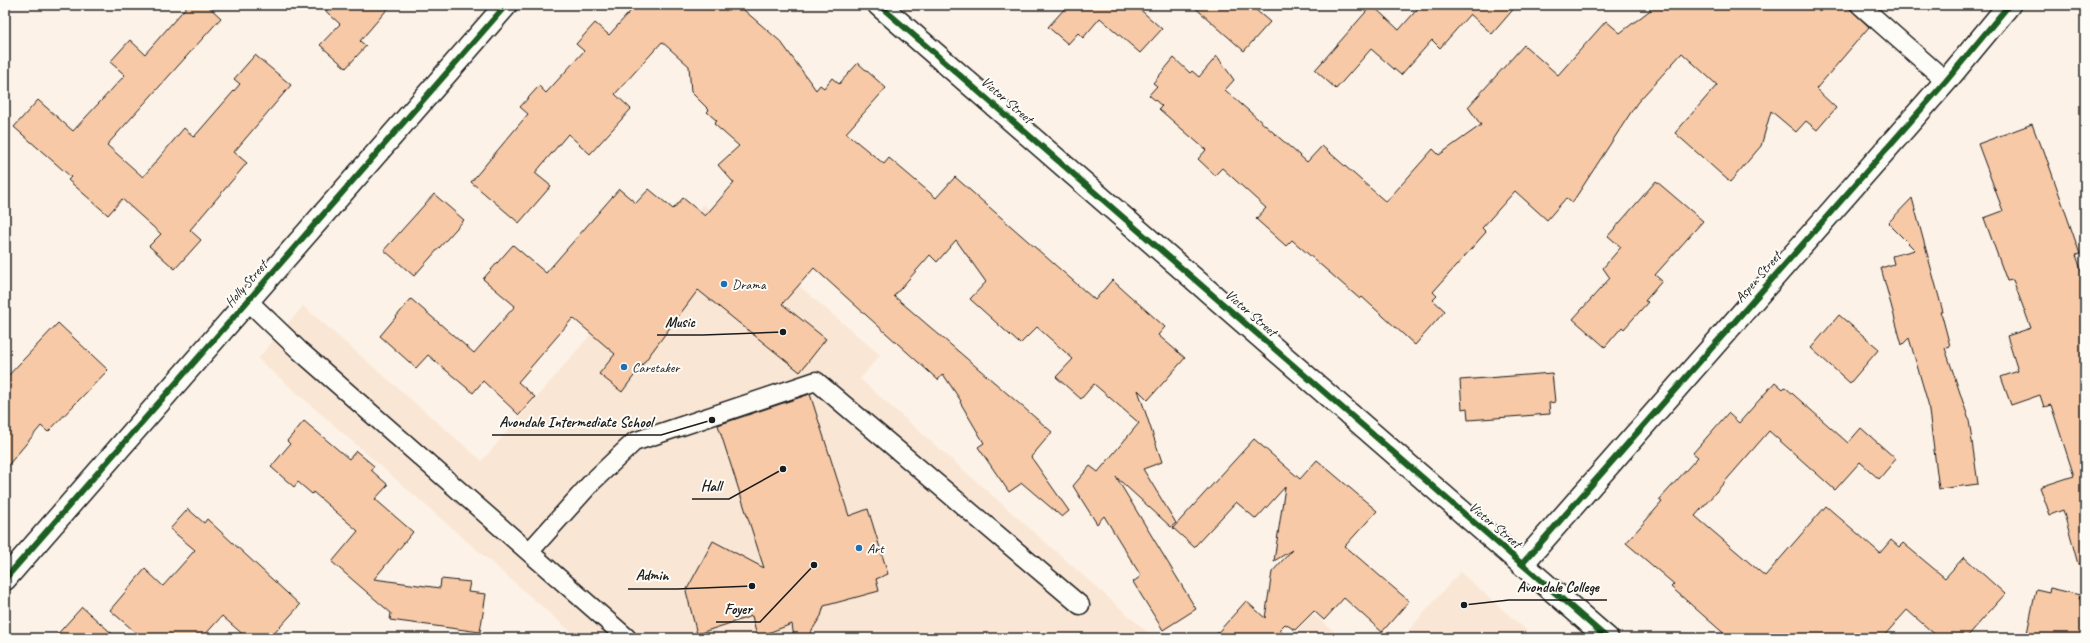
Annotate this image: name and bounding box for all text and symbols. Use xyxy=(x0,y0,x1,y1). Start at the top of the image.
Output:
street label: Victor Street xyxy=(978,73,1038,129)
street label: Aspen Street xyxy=(1731,246,1786,306)
street label: Holly Street xyxy=(221,256,272,311)
place label: Drama xyxy=(732,276,767,293)
marker: Drama xyxy=(719,279,729,289)
street label: Victor Street xyxy=(1222,286,1282,342)
callout: Music xyxy=(657,308,703,335)
text: Music xyxy=(665,313,696,332)
place label: Caretaker xyxy=(632,359,681,376)
marker: Caretaker xyxy=(619,362,629,372)
callout: Avondale Intermediate School xyxy=(492,408,661,435)
text: Avondale Intermediate School xyxy=(499,413,656,432)
callout: Hall xyxy=(692,472,729,499)
text: Hall xyxy=(701,477,725,496)
street label: Victor Street xyxy=(1465,498,1526,553)
place label: Art xyxy=(867,540,885,557)
marker: Art xyxy=(854,543,864,553)
callout: Admin xyxy=(628,562,677,589)
text: Admin xyxy=(636,566,669,585)
callout: Avondale College xyxy=(1509,573,1607,600)
text: Avondale College xyxy=(1517,578,1600,597)
callout: Foyer xyxy=(716,595,760,622)
text: Foyer xyxy=(724,600,753,619)

